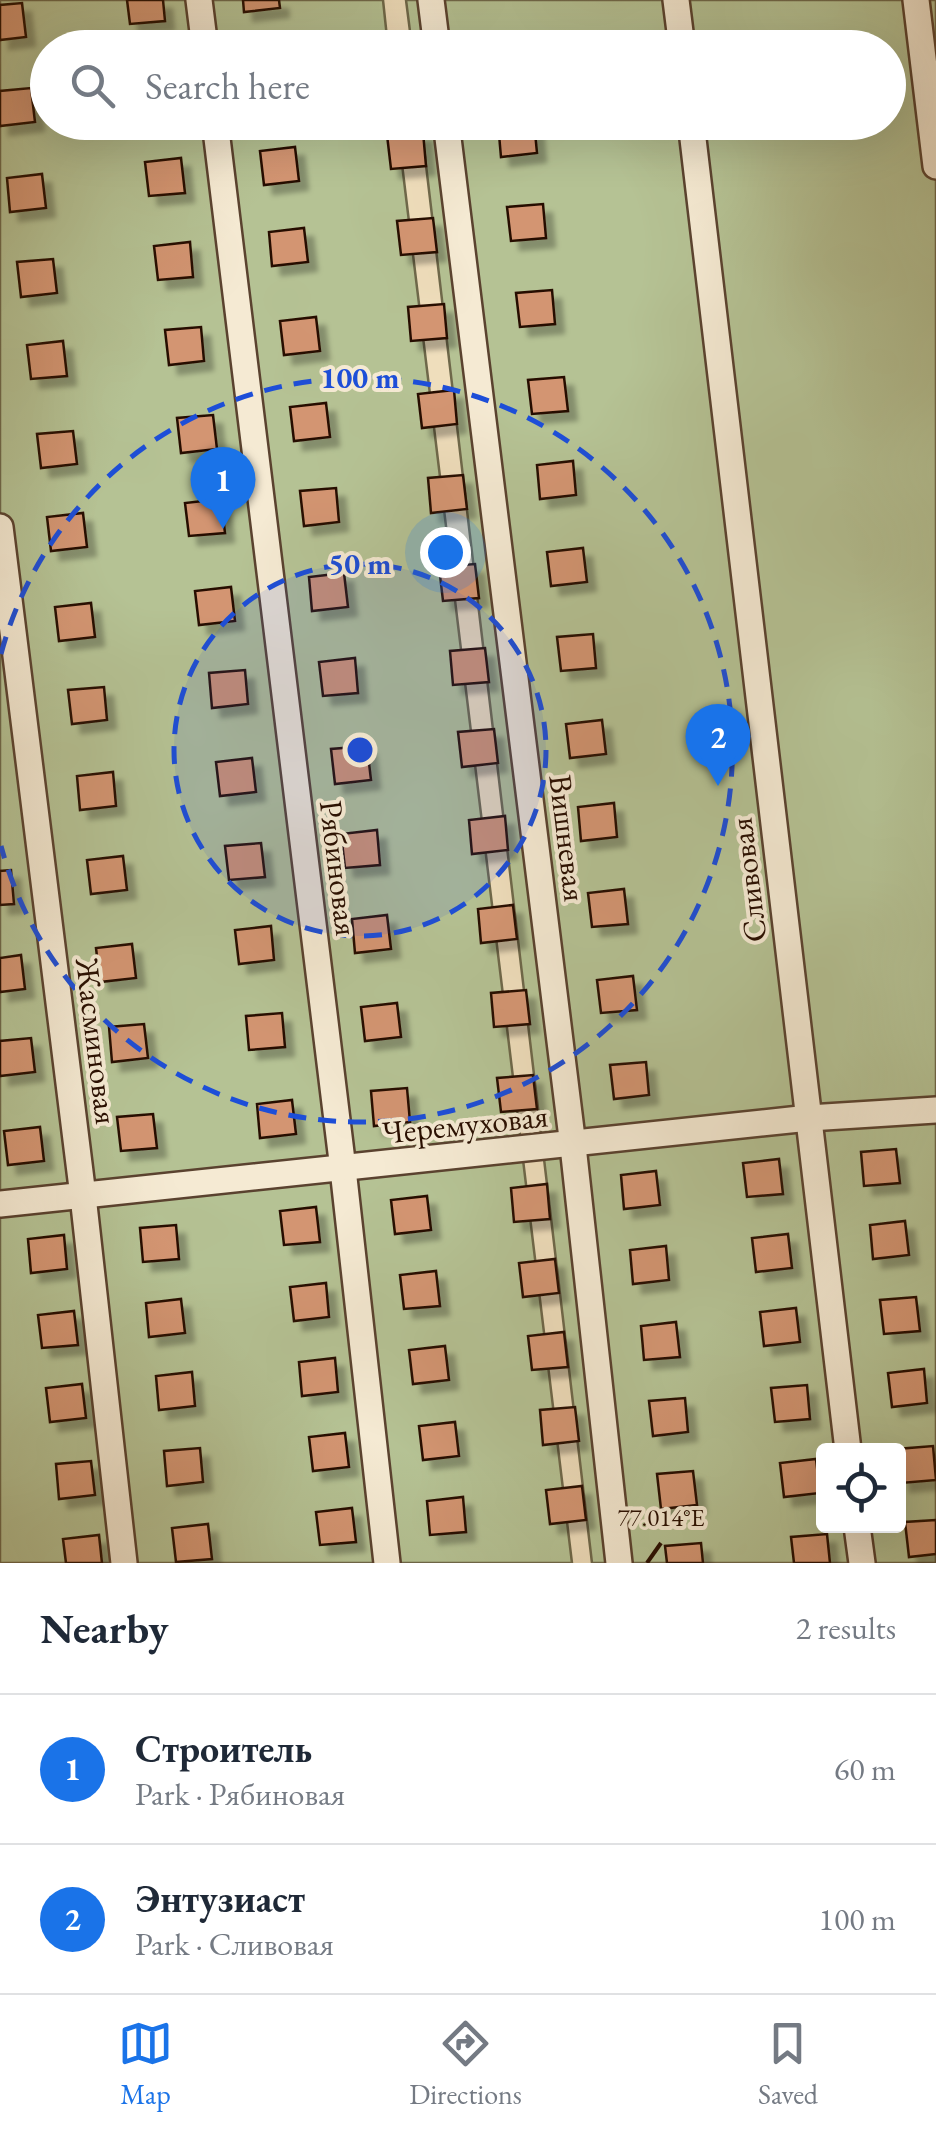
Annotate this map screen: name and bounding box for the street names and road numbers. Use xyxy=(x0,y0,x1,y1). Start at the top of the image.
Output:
street label: Вишневая xyxy=(539,772,597,904)
street label: Рябиновая xyxy=(310,798,368,938)
street label: Сливовая xyxy=(720,815,776,945)
street label: Жасминовая xyxy=(66,954,128,1127)
street label: Черемуховая xyxy=(380,1094,550,1154)

